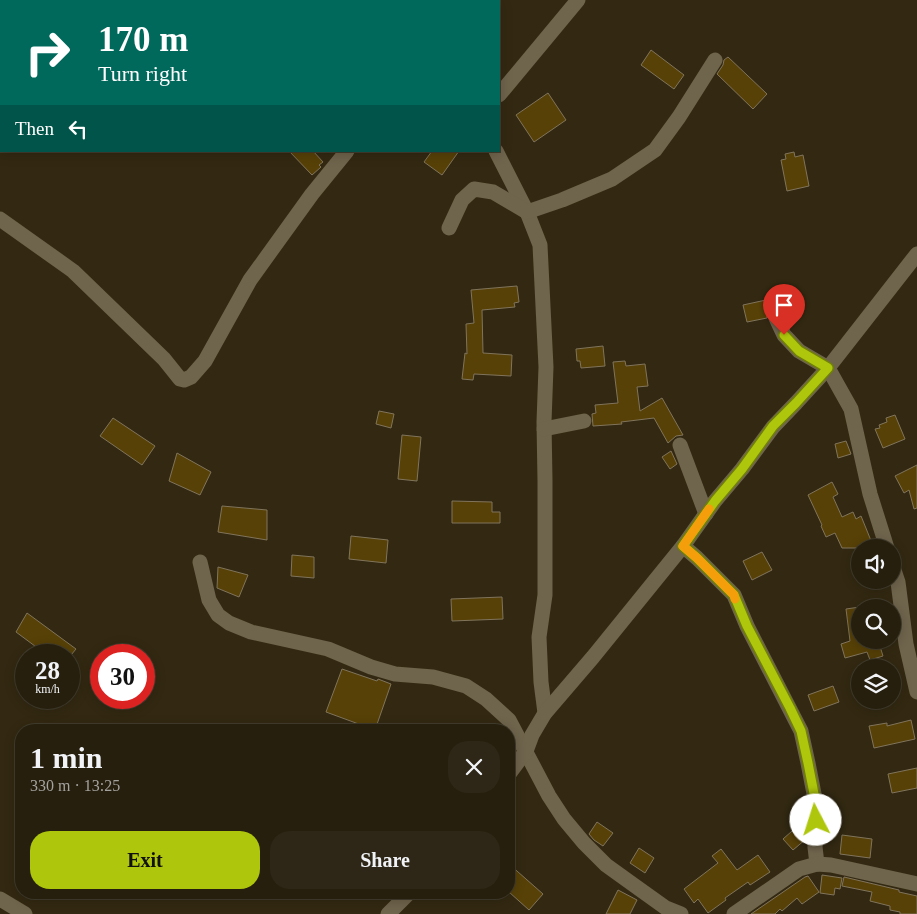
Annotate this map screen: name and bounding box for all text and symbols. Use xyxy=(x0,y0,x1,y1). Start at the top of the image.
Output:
icon: right xyxy=(15,20,80,85)
text: 170 m xyxy=(98,20,188,59)
text: Turn right xyxy=(98,61,187,86)
icon: left xyxy=(64,115,92,143)
text: Then xyxy=(15,118,54,139)
pin xyxy=(763,284,805,335)
icon: arrive xyxy=(770,291,798,319)
map controls xyxy=(851,539,901,709)
button: sound xyxy=(851,539,901,589)
button: search xyxy=(851,599,901,649)
speed limit sign: 30 xyxy=(90,644,155,709)
text: 28 xyxy=(35,657,60,684)
button: layers xyxy=(851,659,901,709)
text: km/h xyxy=(35,682,60,696)
text: 1 min xyxy=(30,741,103,774)
button: close xyxy=(448,741,500,793)
text: 330 m · 13:25 xyxy=(30,777,120,794)
position arrow xyxy=(789,793,841,845)
button: Exit xyxy=(30,831,260,889)
button: Share xyxy=(270,831,500,889)

